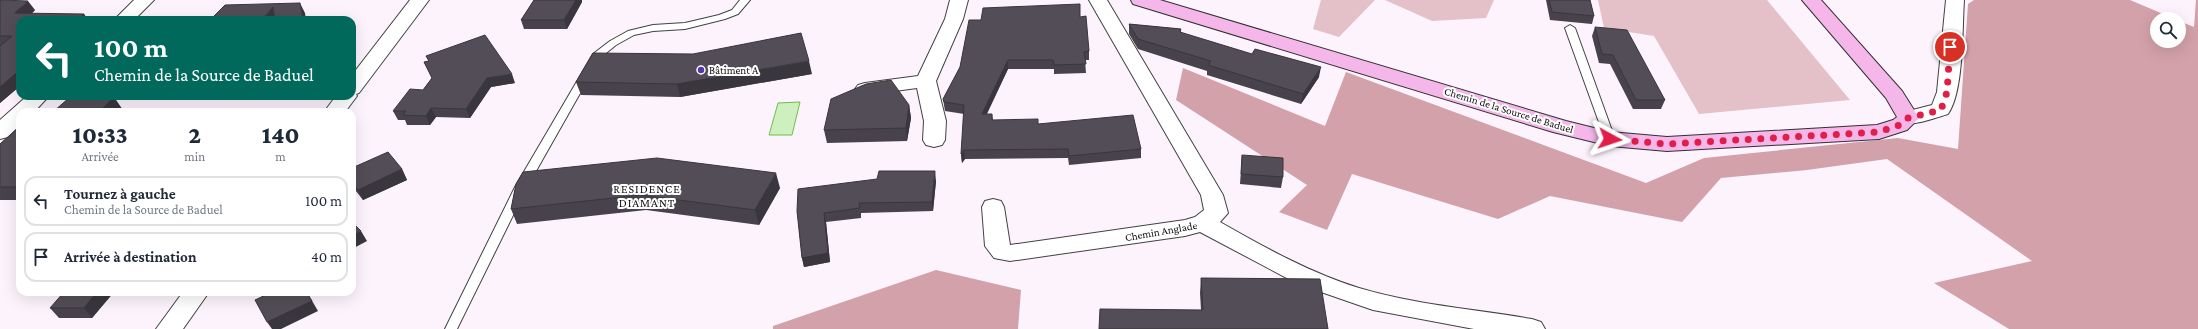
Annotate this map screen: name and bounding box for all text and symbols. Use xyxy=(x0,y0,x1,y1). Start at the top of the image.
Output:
map controls xyxy=(2150,12,2186,48)
button: search xyxy=(2150,12,2186,48)
pin xyxy=(1933,30,1967,64)
icon: left xyxy=(28,32,80,84)
text: 100 m xyxy=(94,32,168,63)
icon: arrive xyxy=(1939,36,1961,58)
place label: Bâtiment A xyxy=(709,64,759,76)
text: Chemin de la Source de Baduel xyxy=(94,65,314,85)
marker: Bâtiment A xyxy=(696,65,706,75)
street label: Chemin de la Source de Baduel xyxy=(1443,85,1575,135)
position arrow xyxy=(1589,118,1631,160)
text: 10:33 xyxy=(73,121,128,148)
text: 2 xyxy=(188,121,201,148)
text: 140 xyxy=(262,121,299,148)
text: Arrivée xyxy=(81,149,119,164)
text: min xyxy=(184,149,205,164)
text: m xyxy=(275,149,286,164)
district label: RESIDENCE DIAMANT xyxy=(613,182,681,210)
text: Tournez à gauche xyxy=(64,186,176,202)
icon: left xyxy=(30,190,52,212)
text: 100 m xyxy=(305,193,342,209)
text: Chemin de la Source de Baduel xyxy=(64,202,223,217)
street label: Chemin Anglade xyxy=(1124,219,1198,244)
icon: arrive xyxy=(30,246,52,268)
text: Arrivée à destination xyxy=(64,249,197,265)
text: 40 m xyxy=(311,249,342,265)

